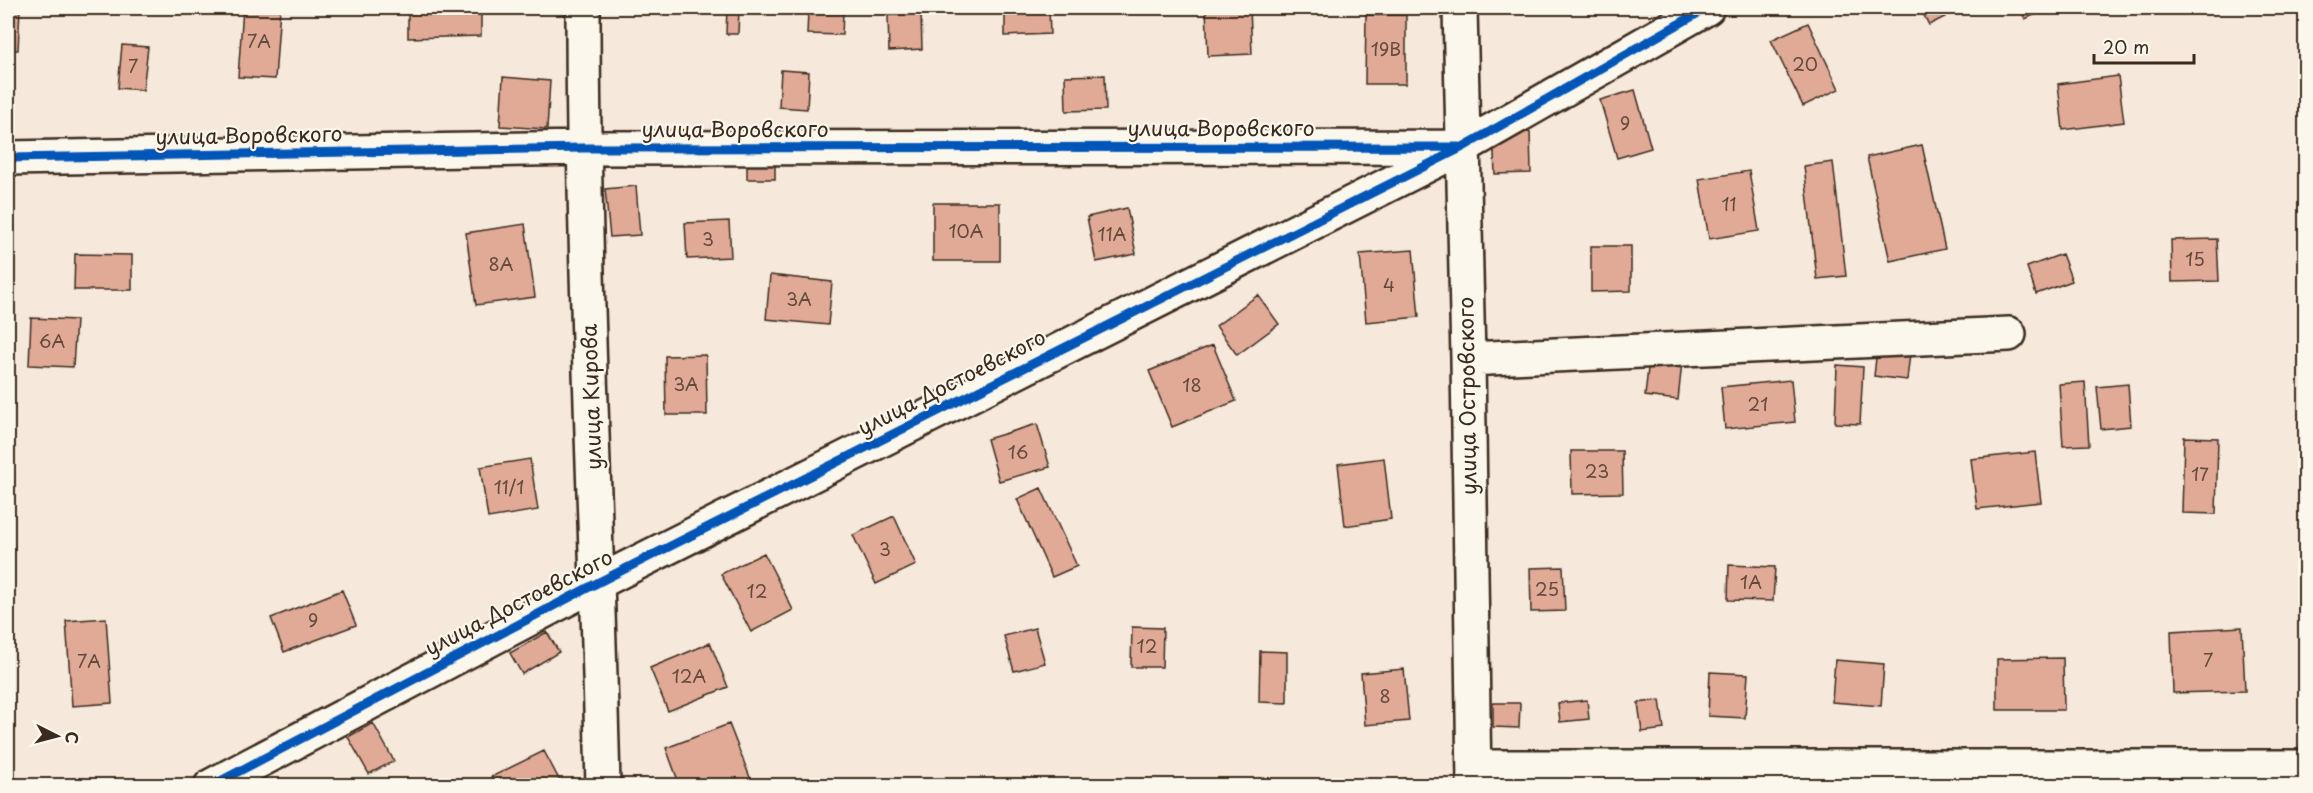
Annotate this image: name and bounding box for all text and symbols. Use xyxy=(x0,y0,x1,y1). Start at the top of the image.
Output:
house number: 7А xyxy=(247,27,271,54)
scale bar xyxy=(2094,27,2194,65)
text: 20 m xyxy=(2103,33,2149,60)
house number: 19В xyxy=(1371,35,1401,62)
house number: 20 xyxy=(1792,50,1818,77)
house number: 7 xyxy=(128,52,138,79)
house number: 9 xyxy=(1620,109,1630,136)
street label: улица Воровского xyxy=(1127,111,1315,143)
street label: улица Воровского xyxy=(641,112,829,144)
street label: улица Воровского xyxy=(155,116,343,152)
house number: 11 xyxy=(1721,190,1737,217)
house number: 10А xyxy=(948,217,984,244)
house number: 11А xyxy=(1098,220,1127,247)
house number: 3 xyxy=(702,225,714,252)
house number: 15 xyxy=(2185,245,2205,272)
house number: 8А xyxy=(488,250,514,277)
house number: 4 xyxy=(1383,271,1395,298)
house number: 3А xyxy=(786,285,812,312)
street label: улица Островского xyxy=(1448,297,1484,495)
street label: улица Достоевского xyxy=(851,320,1051,443)
street label: улица Кирова xyxy=(571,323,609,471)
house number: 6А xyxy=(39,327,65,354)
house number: 3А xyxy=(673,370,699,397)
house number: 18 xyxy=(1182,371,1202,398)
house number: 21 xyxy=(1748,390,1768,417)
house number: 16 xyxy=(1008,438,1028,465)
house number: 23 xyxy=(1585,457,1609,484)
house number: 17 xyxy=(2191,460,2209,487)
house number: 11/1 xyxy=(494,473,524,500)
house number: 3 xyxy=(879,535,891,562)
street label: улица Достоевского xyxy=(418,540,618,663)
house number: 1А xyxy=(1740,568,1762,595)
house number: 25 xyxy=(1535,575,1559,602)
house number: 12 xyxy=(747,577,767,604)
house number: 9 xyxy=(308,606,318,633)
house number: 12 xyxy=(1137,632,1157,659)
house number: 7 xyxy=(2203,646,2213,673)
house number: 7А xyxy=(77,647,101,674)
house number: 12А xyxy=(672,662,707,689)
house number: 8 xyxy=(1379,682,1391,709)
north arrow xyxy=(27,706,87,766)
text: С xyxy=(60,730,85,745)

